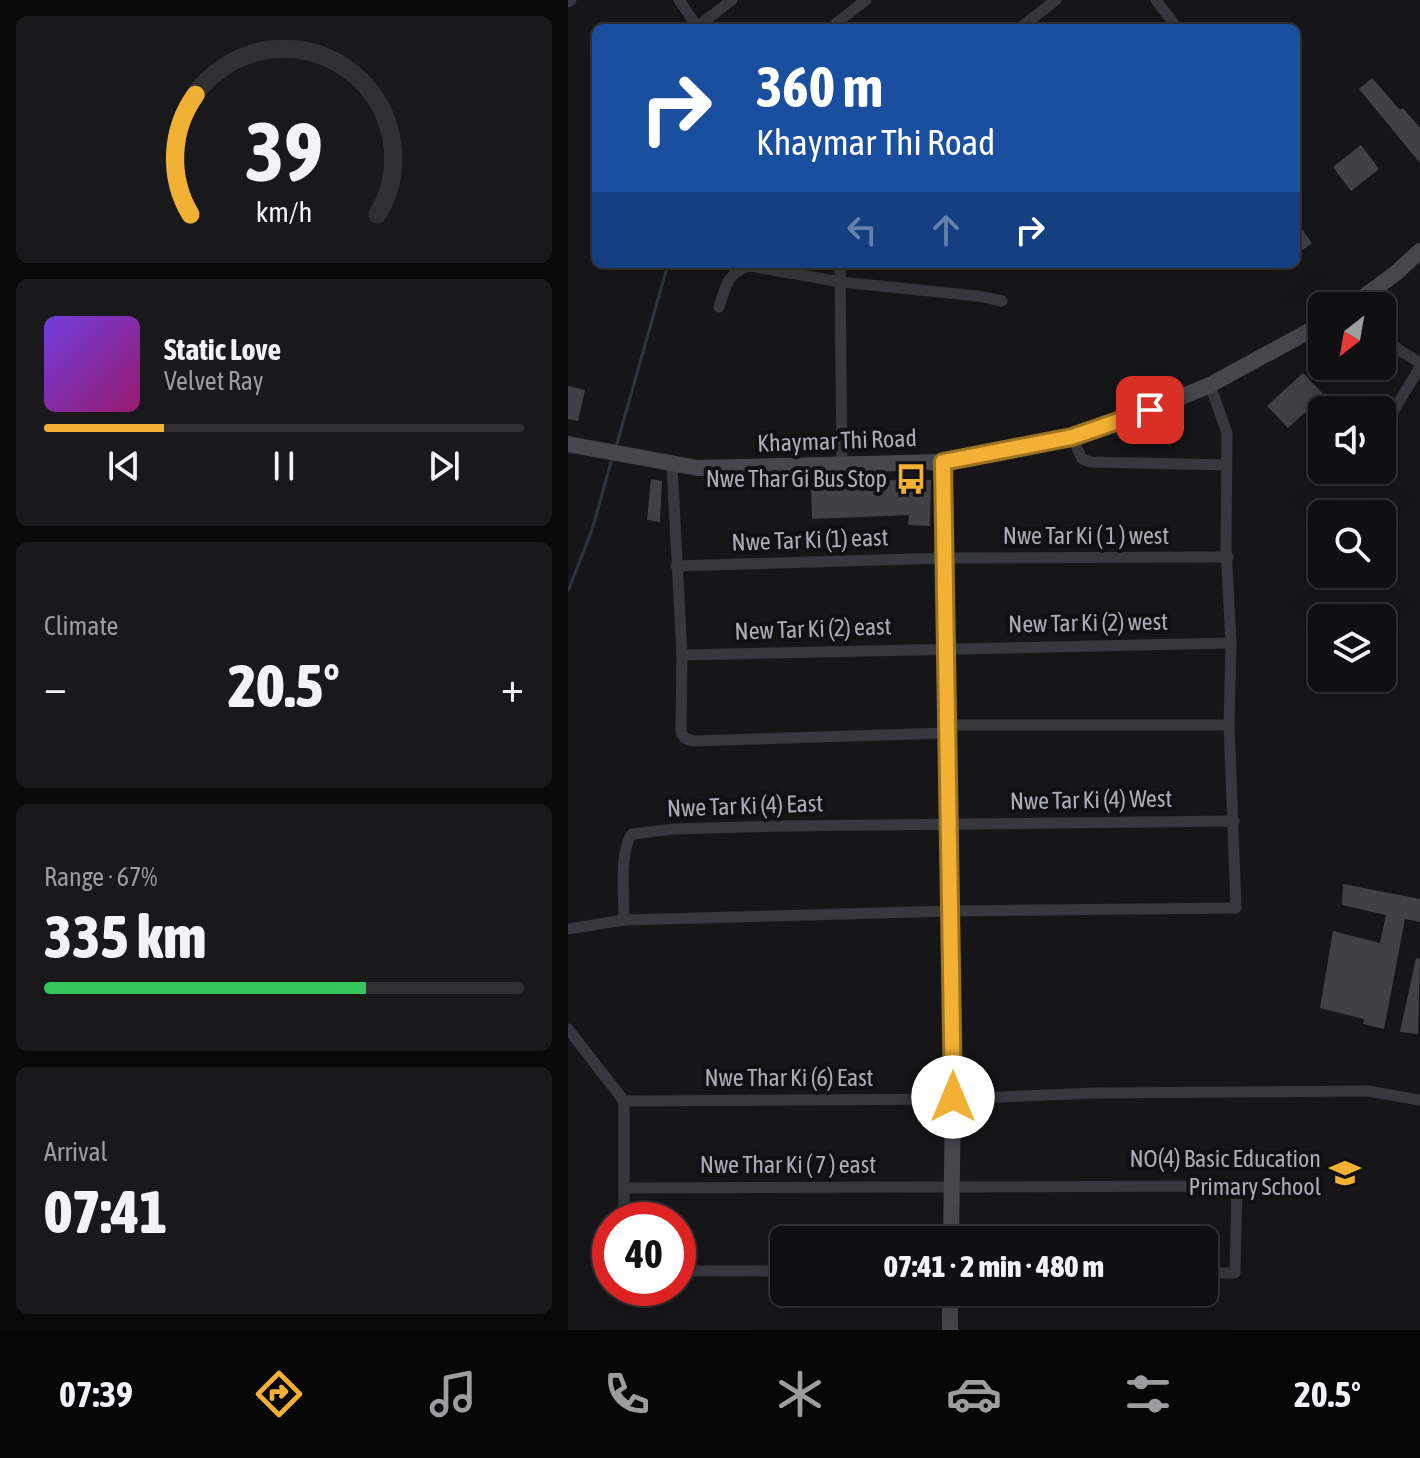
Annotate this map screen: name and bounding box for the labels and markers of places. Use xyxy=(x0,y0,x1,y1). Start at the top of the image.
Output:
pin xyxy=(1116,376,1184,444)
bus stop icon: Nwe Thar Gi Bus Stop xyxy=(894,462,928,496)
place label: Nwe Thar Gi Bus Stop xyxy=(706,465,887,492)
place label: NO(4) Basic Education Primary School xyxy=(1129,1145,1322,1200)
school or university icon: NO(4) Basic Education Primary School xyxy=(1328,1156,1362,1190)

